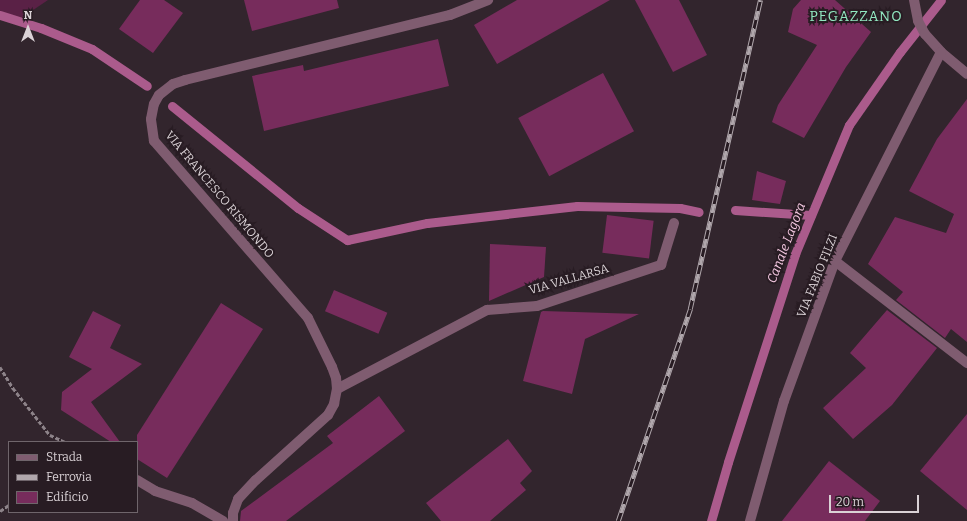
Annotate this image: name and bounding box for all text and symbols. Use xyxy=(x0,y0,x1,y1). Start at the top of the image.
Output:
north arrow xyxy=(8,8,48,48)
text: N xyxy=(24,9,32,22)
district label: PEGAZZANO xyxy=(809,9,903,25)
street label: VIA FRANCESCO RISMONDO xyxy=(162,129,276,261)
water label: Canale Lagora xyxy=(764,201,810,285)
street label: VIA FABIO FILZI xyxy=(795,232,841,320)
street label: VIA VALLARSA xyxy=(527,262,611,298)
legend xyxy=(8,441,138,513)
text: Strada xyxy=(46,450,82,464)
text: Ferrovia xyxy=(46,470,92,484)
scale bar xyxy=(831,487,921,513)
text: Edificio xyxy=(46,490,88,504)
text: 20 m xyxy=(836,495,864,509)

